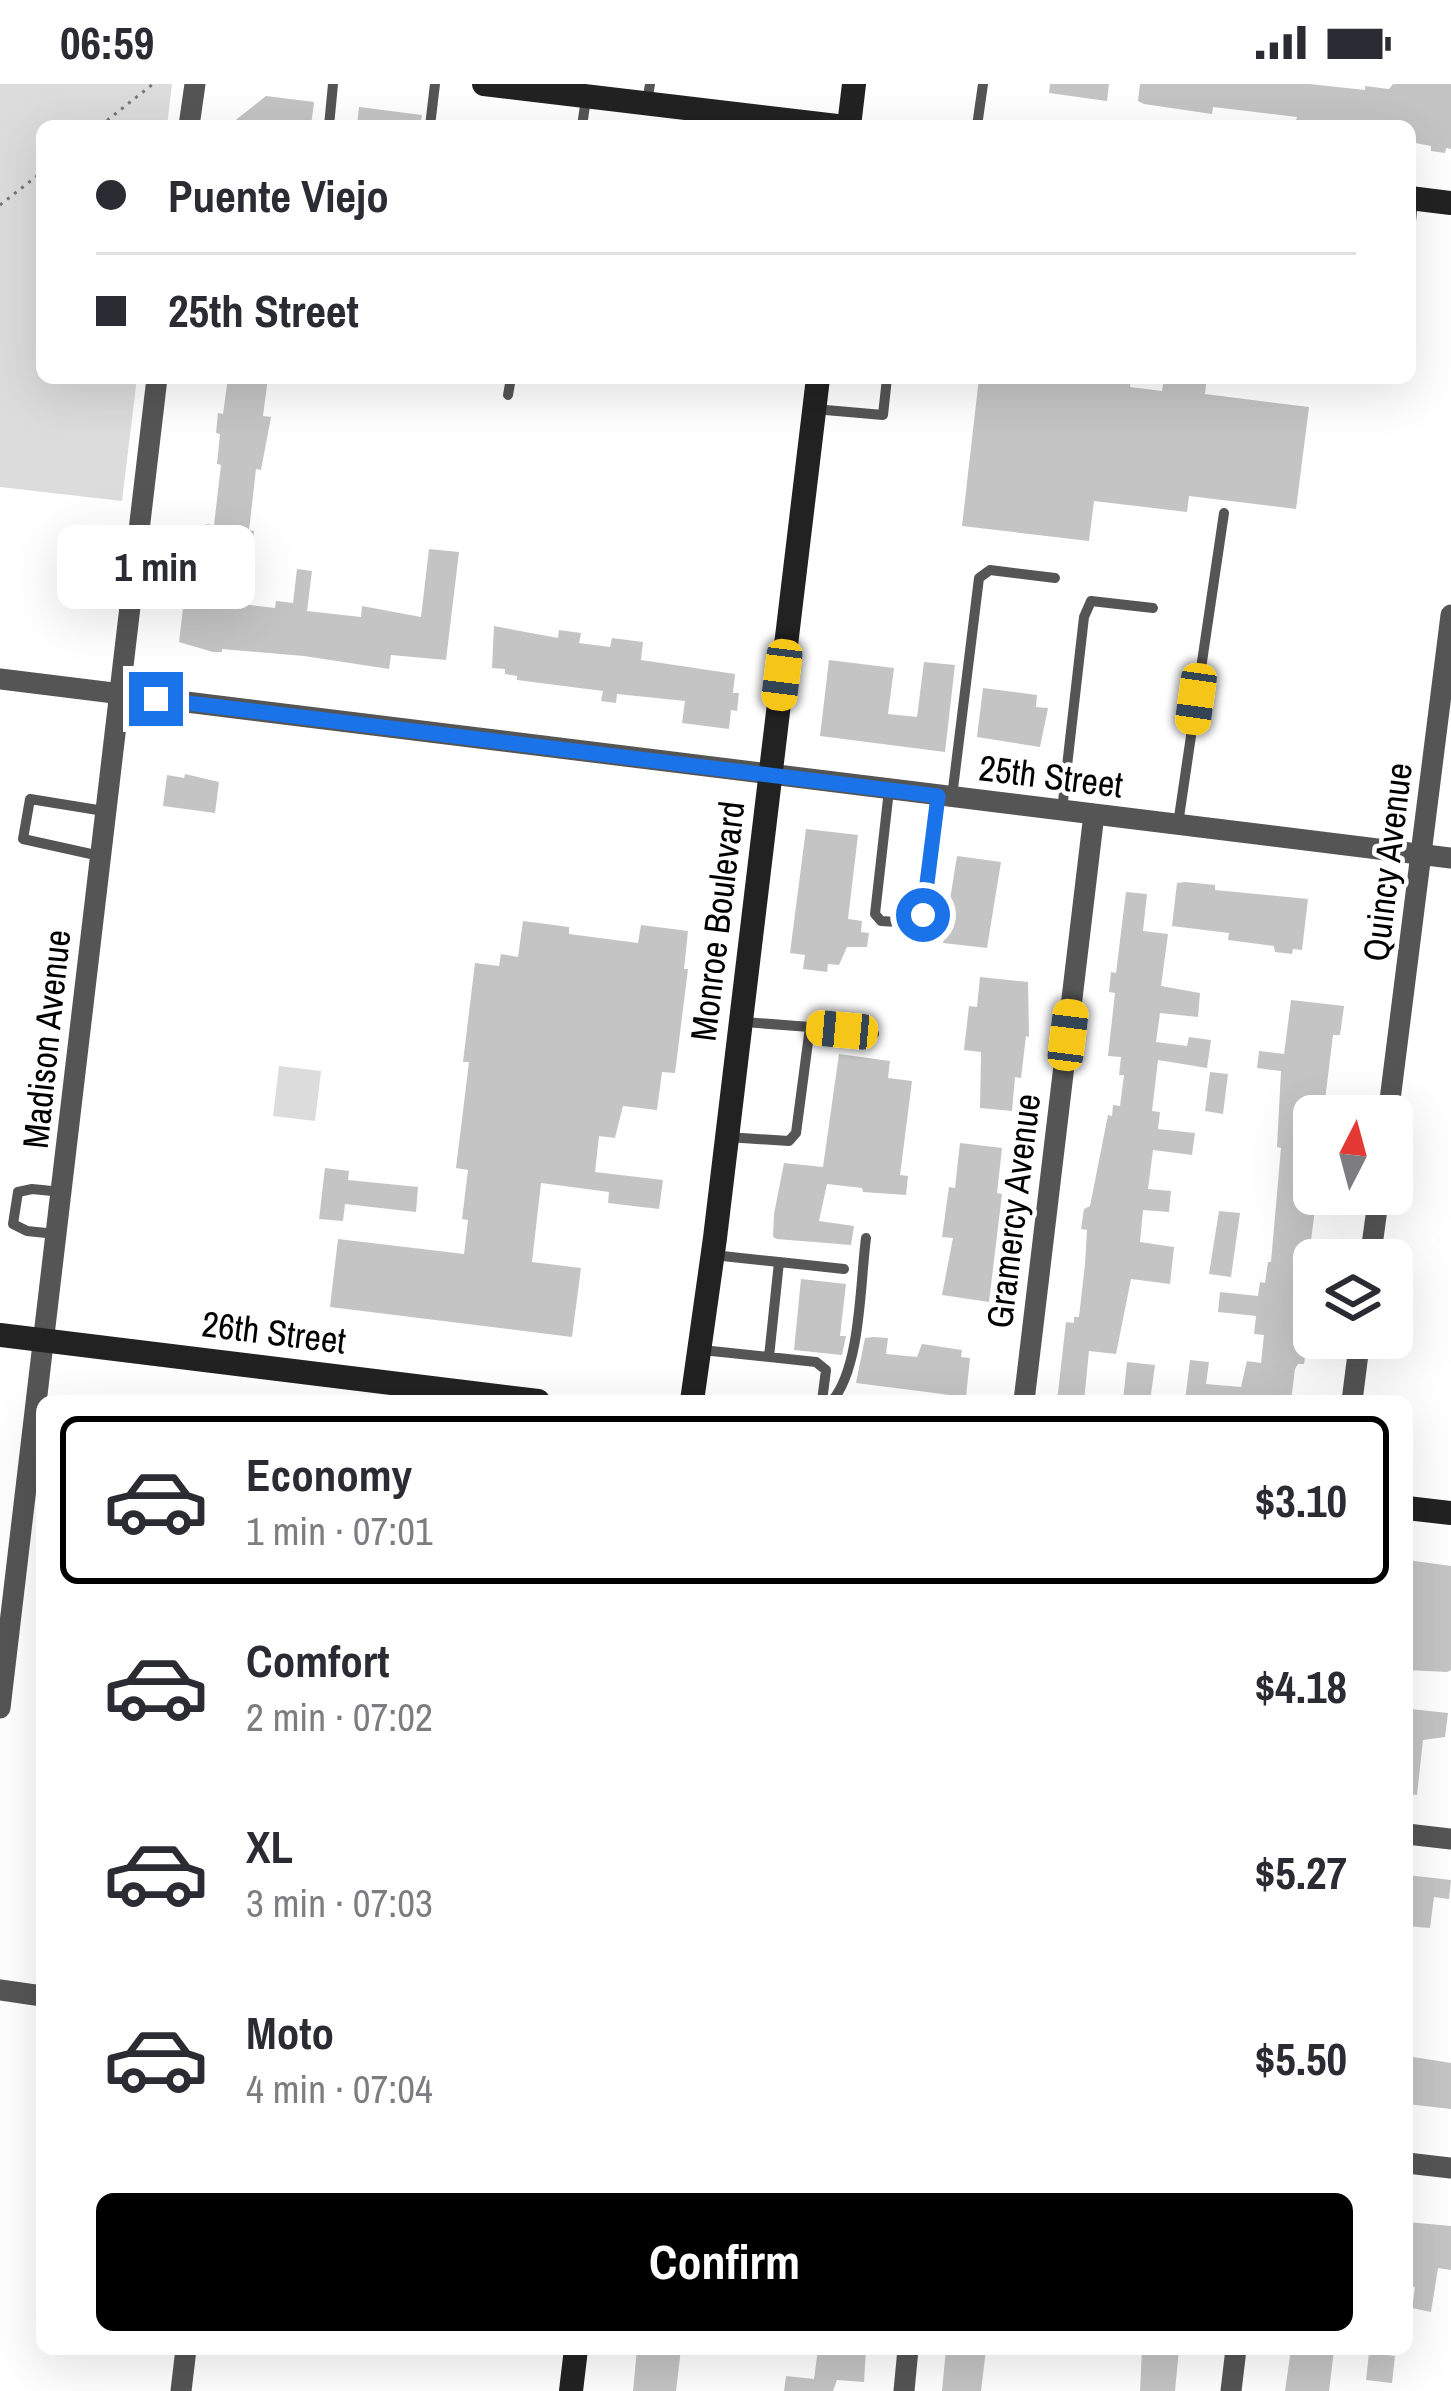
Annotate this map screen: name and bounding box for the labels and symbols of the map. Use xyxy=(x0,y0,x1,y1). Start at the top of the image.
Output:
callout: 1 min xyxy=(57,525,255,609)
car xyxy=(760,637,804,713)
car xyxy=(1173,661,1219,737)
route end xyxy=(129,672,183,726)
street label: 25th Street xyxy=(976,743,1126,809)
street label: Quincy Avenue xyxy=(1351,760,1423,964)
street label: Monroe Boulevard xyxy=(678,798,756,1044)
route start xyxy=(896,888,950,942)
street label: Madison Avenue xyxy=(11,927,81,1151)
car xyxy=(1046,997,1090,1073)
car xyxy=(805,1009,879,1051)
street label: Gramercy Avenue xyxy=(975,1091,1051,1331)
north arrow xyxy=(1293,1095,1413,1215)
street label: 26th Street xyxy=(199,1299,349,1365)

